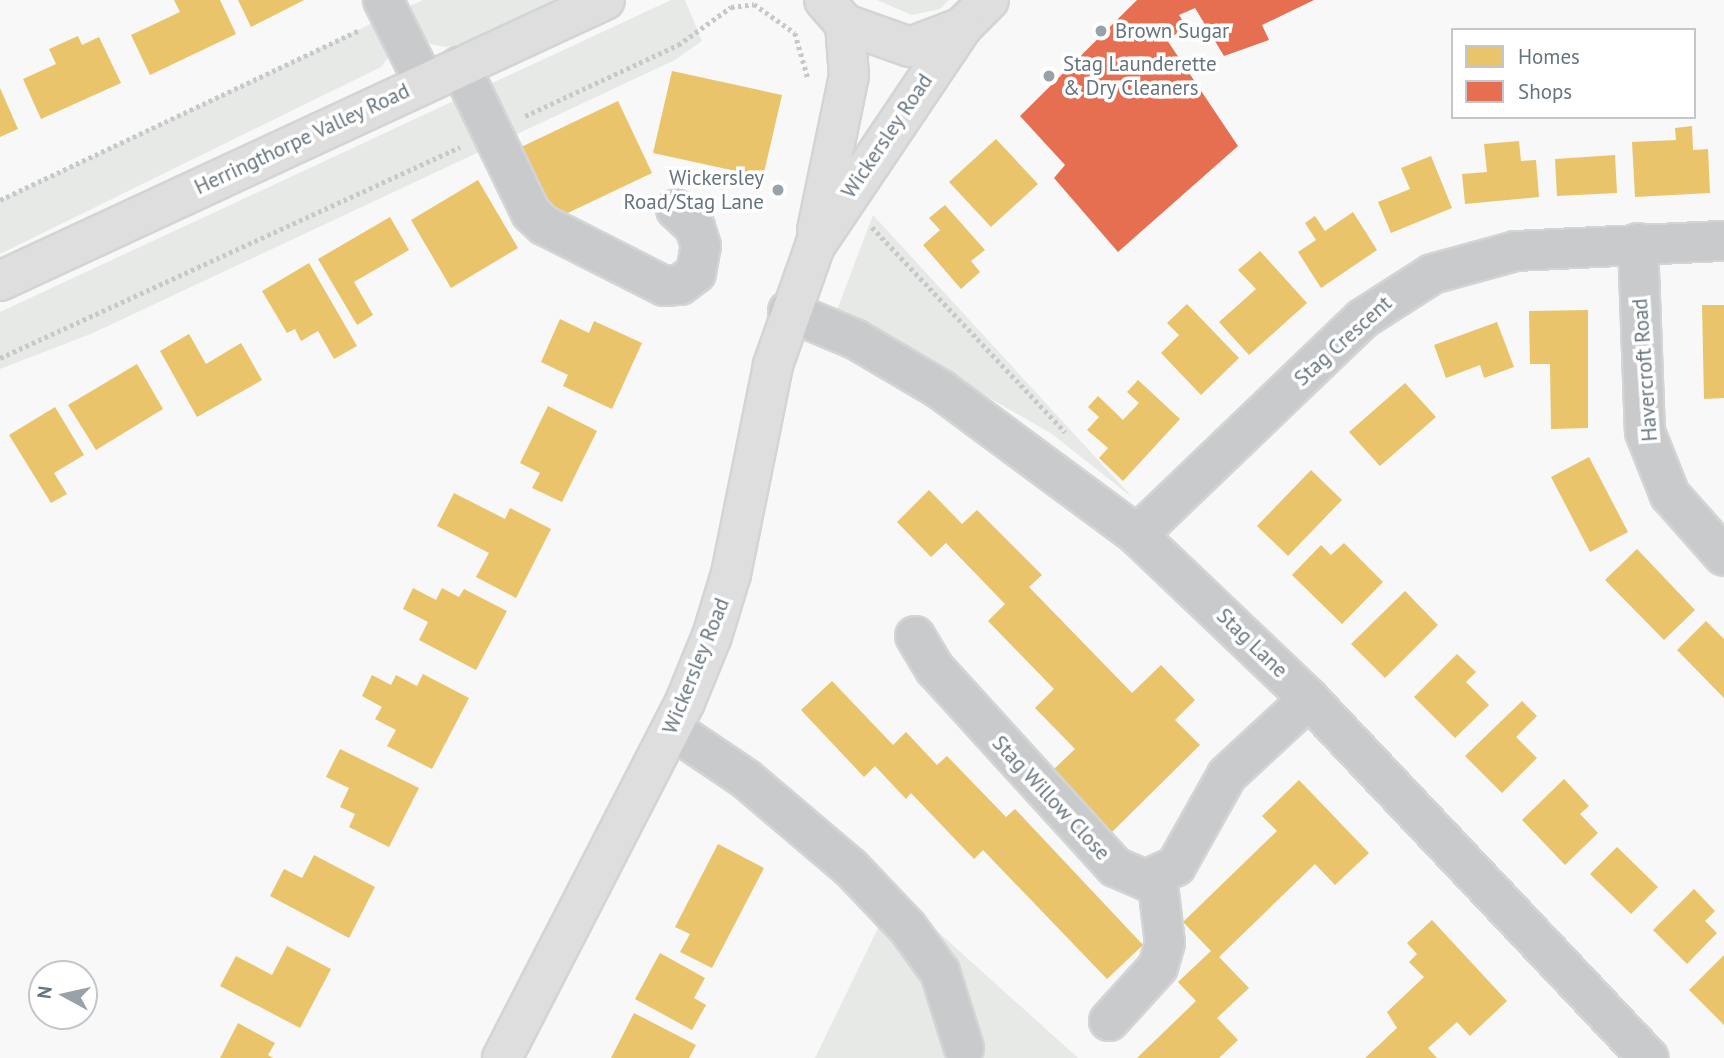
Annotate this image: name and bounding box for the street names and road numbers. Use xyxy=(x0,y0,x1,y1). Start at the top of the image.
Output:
street label: Wickersley Road xyxy=(836,69,938,203)
street label: Herringthorpe Valley Road xyxy=(190,78,414,200)
street label: Stag Crescent xyxy=(1289,291,1397,391)
street label: Havercroft Road xyxy=(1627,298,1663,442)
street label: Wickersley Road xyxy=(657,594,735,738)
street label: Stag Lane xyxy=(1211,603,1293,683)
street label: Stag Willow Close xyxy=(987,730,1115,866)

